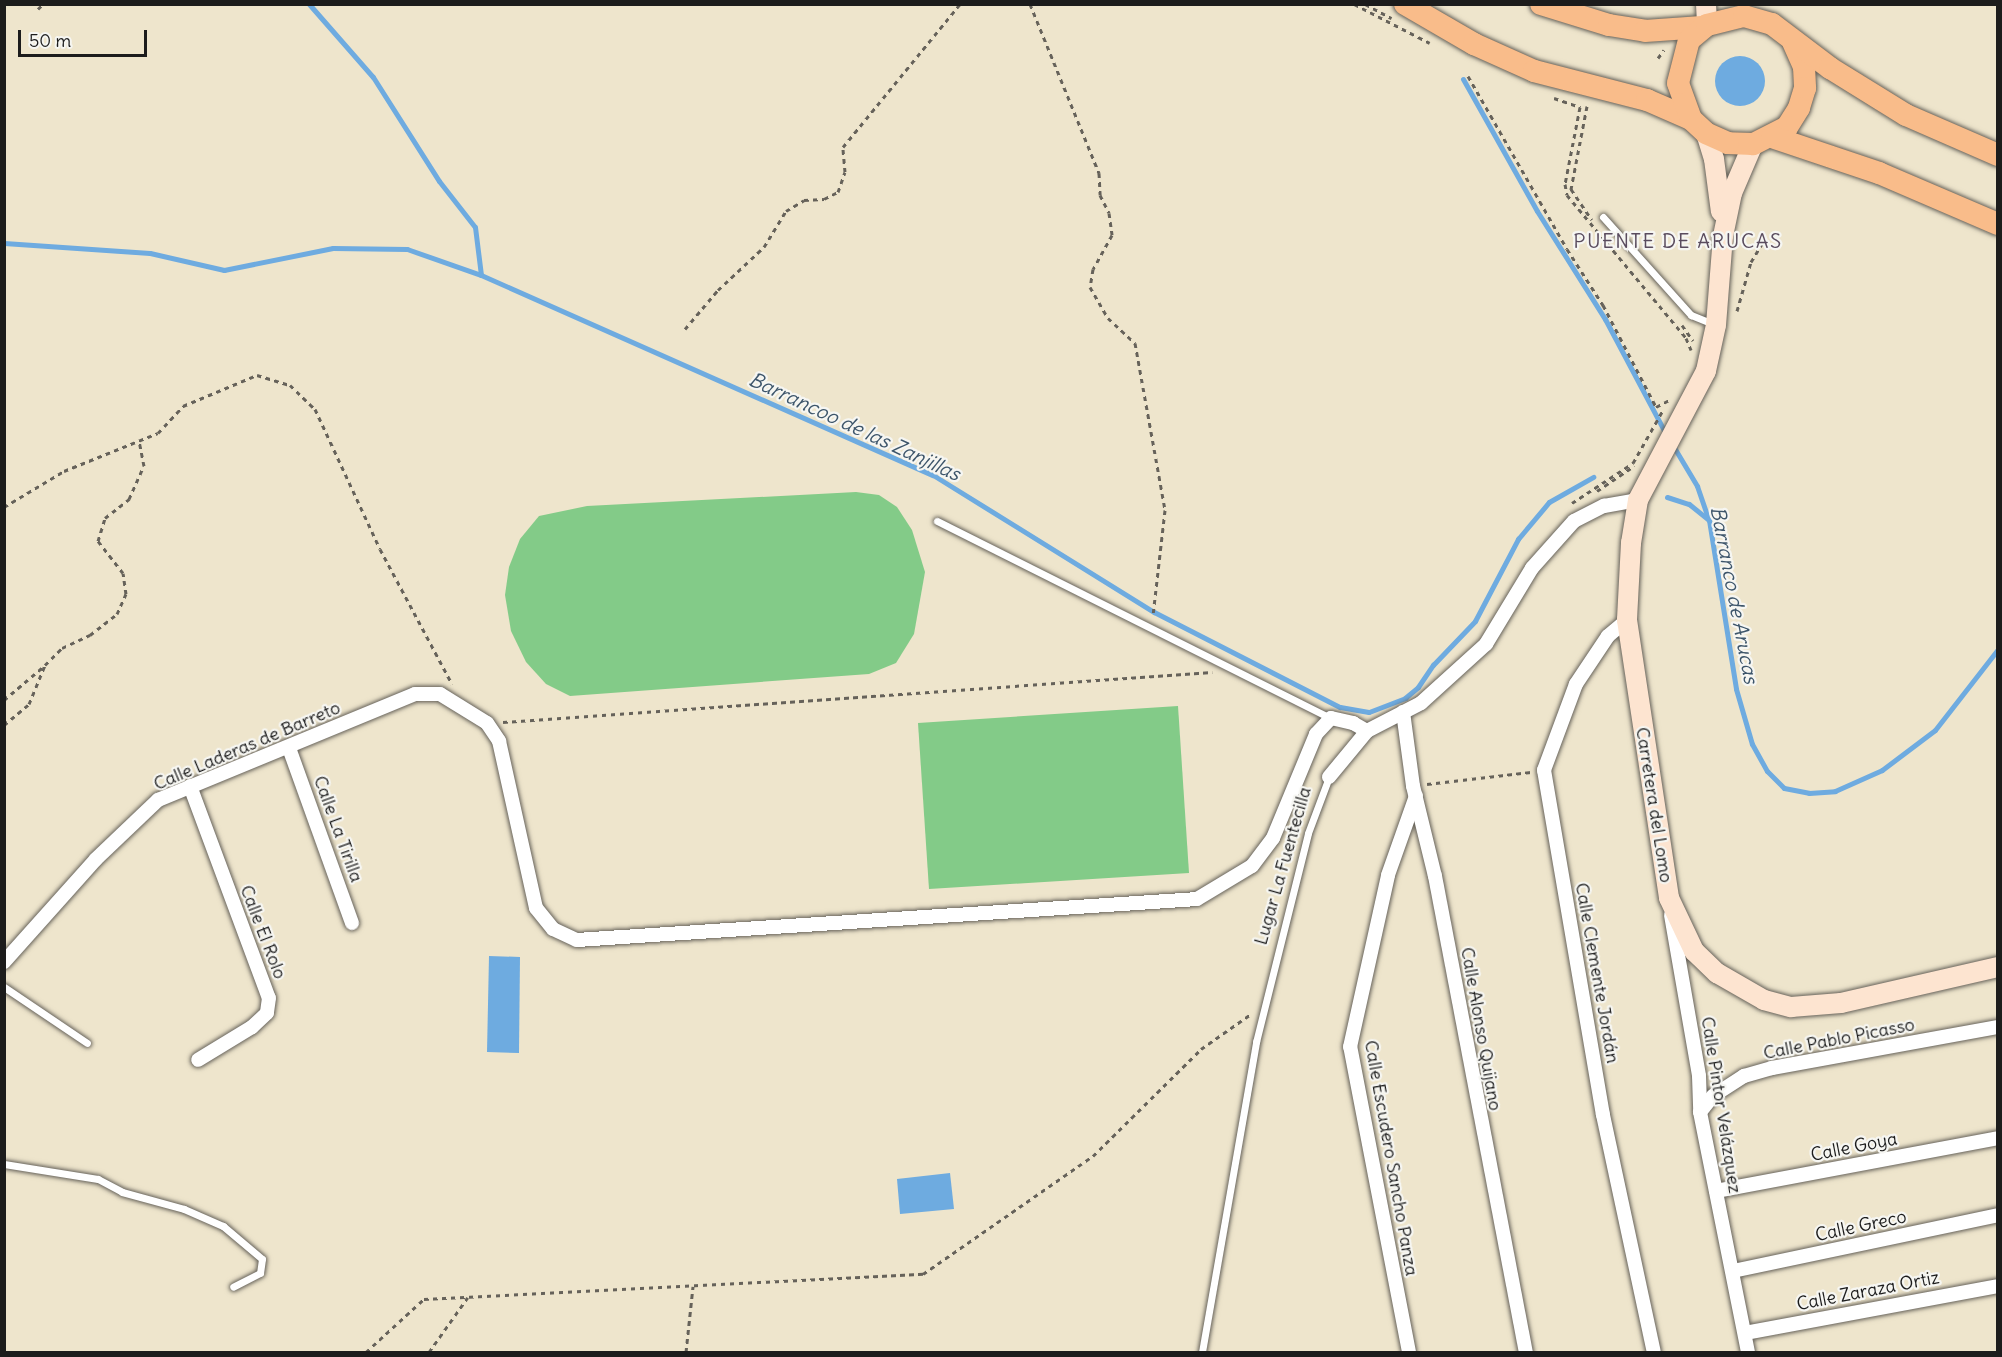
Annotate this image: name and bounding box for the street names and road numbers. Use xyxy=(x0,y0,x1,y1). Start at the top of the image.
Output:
street label: Calle Laderas de Barreto xyxy=(150,697,344,795)
street label: Carretera del Lomo xyxy=(1631,726,1677,884)
street label: Calle La Tirilla xyxy=(309,773,367,885)
street label: Lugar La Fuentecilla xyxy=(1250,785,1316,947)
street label: Calle Clemente Jordán xyxy=(1570,881,1624,1065)
street label: Calle El Rolo xyxy=(235,882,291,982)
street label: Calle Alonso Quijano xyxy=(1456,946,1506,1112)
street label: Calle Pablo Picasso xyxy=(1762,1014,1916,1064)
street label: Calle Pintor Velázquez xyxy=(1696,1015,1746,1195)
street label: Calle Escudero Sancho Panza xyxy=(1360,1039,1422,1277)
street label: Calle Goya xyxy=(1809,1128,1899,1166)
street label: Calle Greco xyxy=(1813,1206,1909,1246)
street label: Calle Zaraza Ortiz xyxy=(1795,1267,1941,1315)

